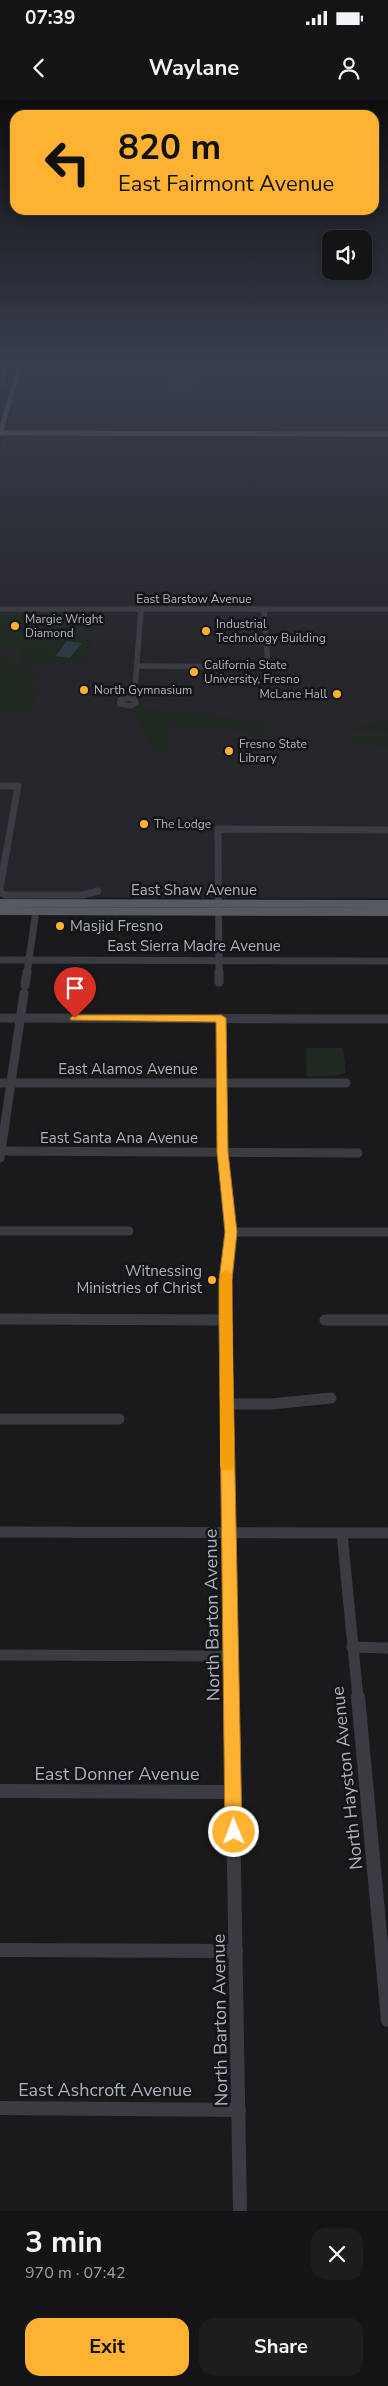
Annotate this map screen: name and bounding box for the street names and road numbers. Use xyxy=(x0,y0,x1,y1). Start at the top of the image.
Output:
street label: East Barstow Avenue xyxy=(136,591,252,607)
street label: East Shaw Avenue xyxy=(131,880,257,900)
street label: East Sierra Madre Avenue xyxy=(107,936,281,956)
street label: East Alamos Avenue xyxy=(58,1059,198,1079)
street label: East Santa Ana Avenue xyxy=(40,1128,198,1148)
street label: North Barton Avenue xyxy=(198,1529,226,1701)
street label: North Hayston Avenue xyxy=(325,1685,369,1871)
street label: East Donner Avenue xyxy=(34,1762,200,1786)
street label: North Barton Avenue xyxy=(206,1934,234,2106)
street label: East Ashcroft Avenue xyxy=(18,2078,192,2102)

